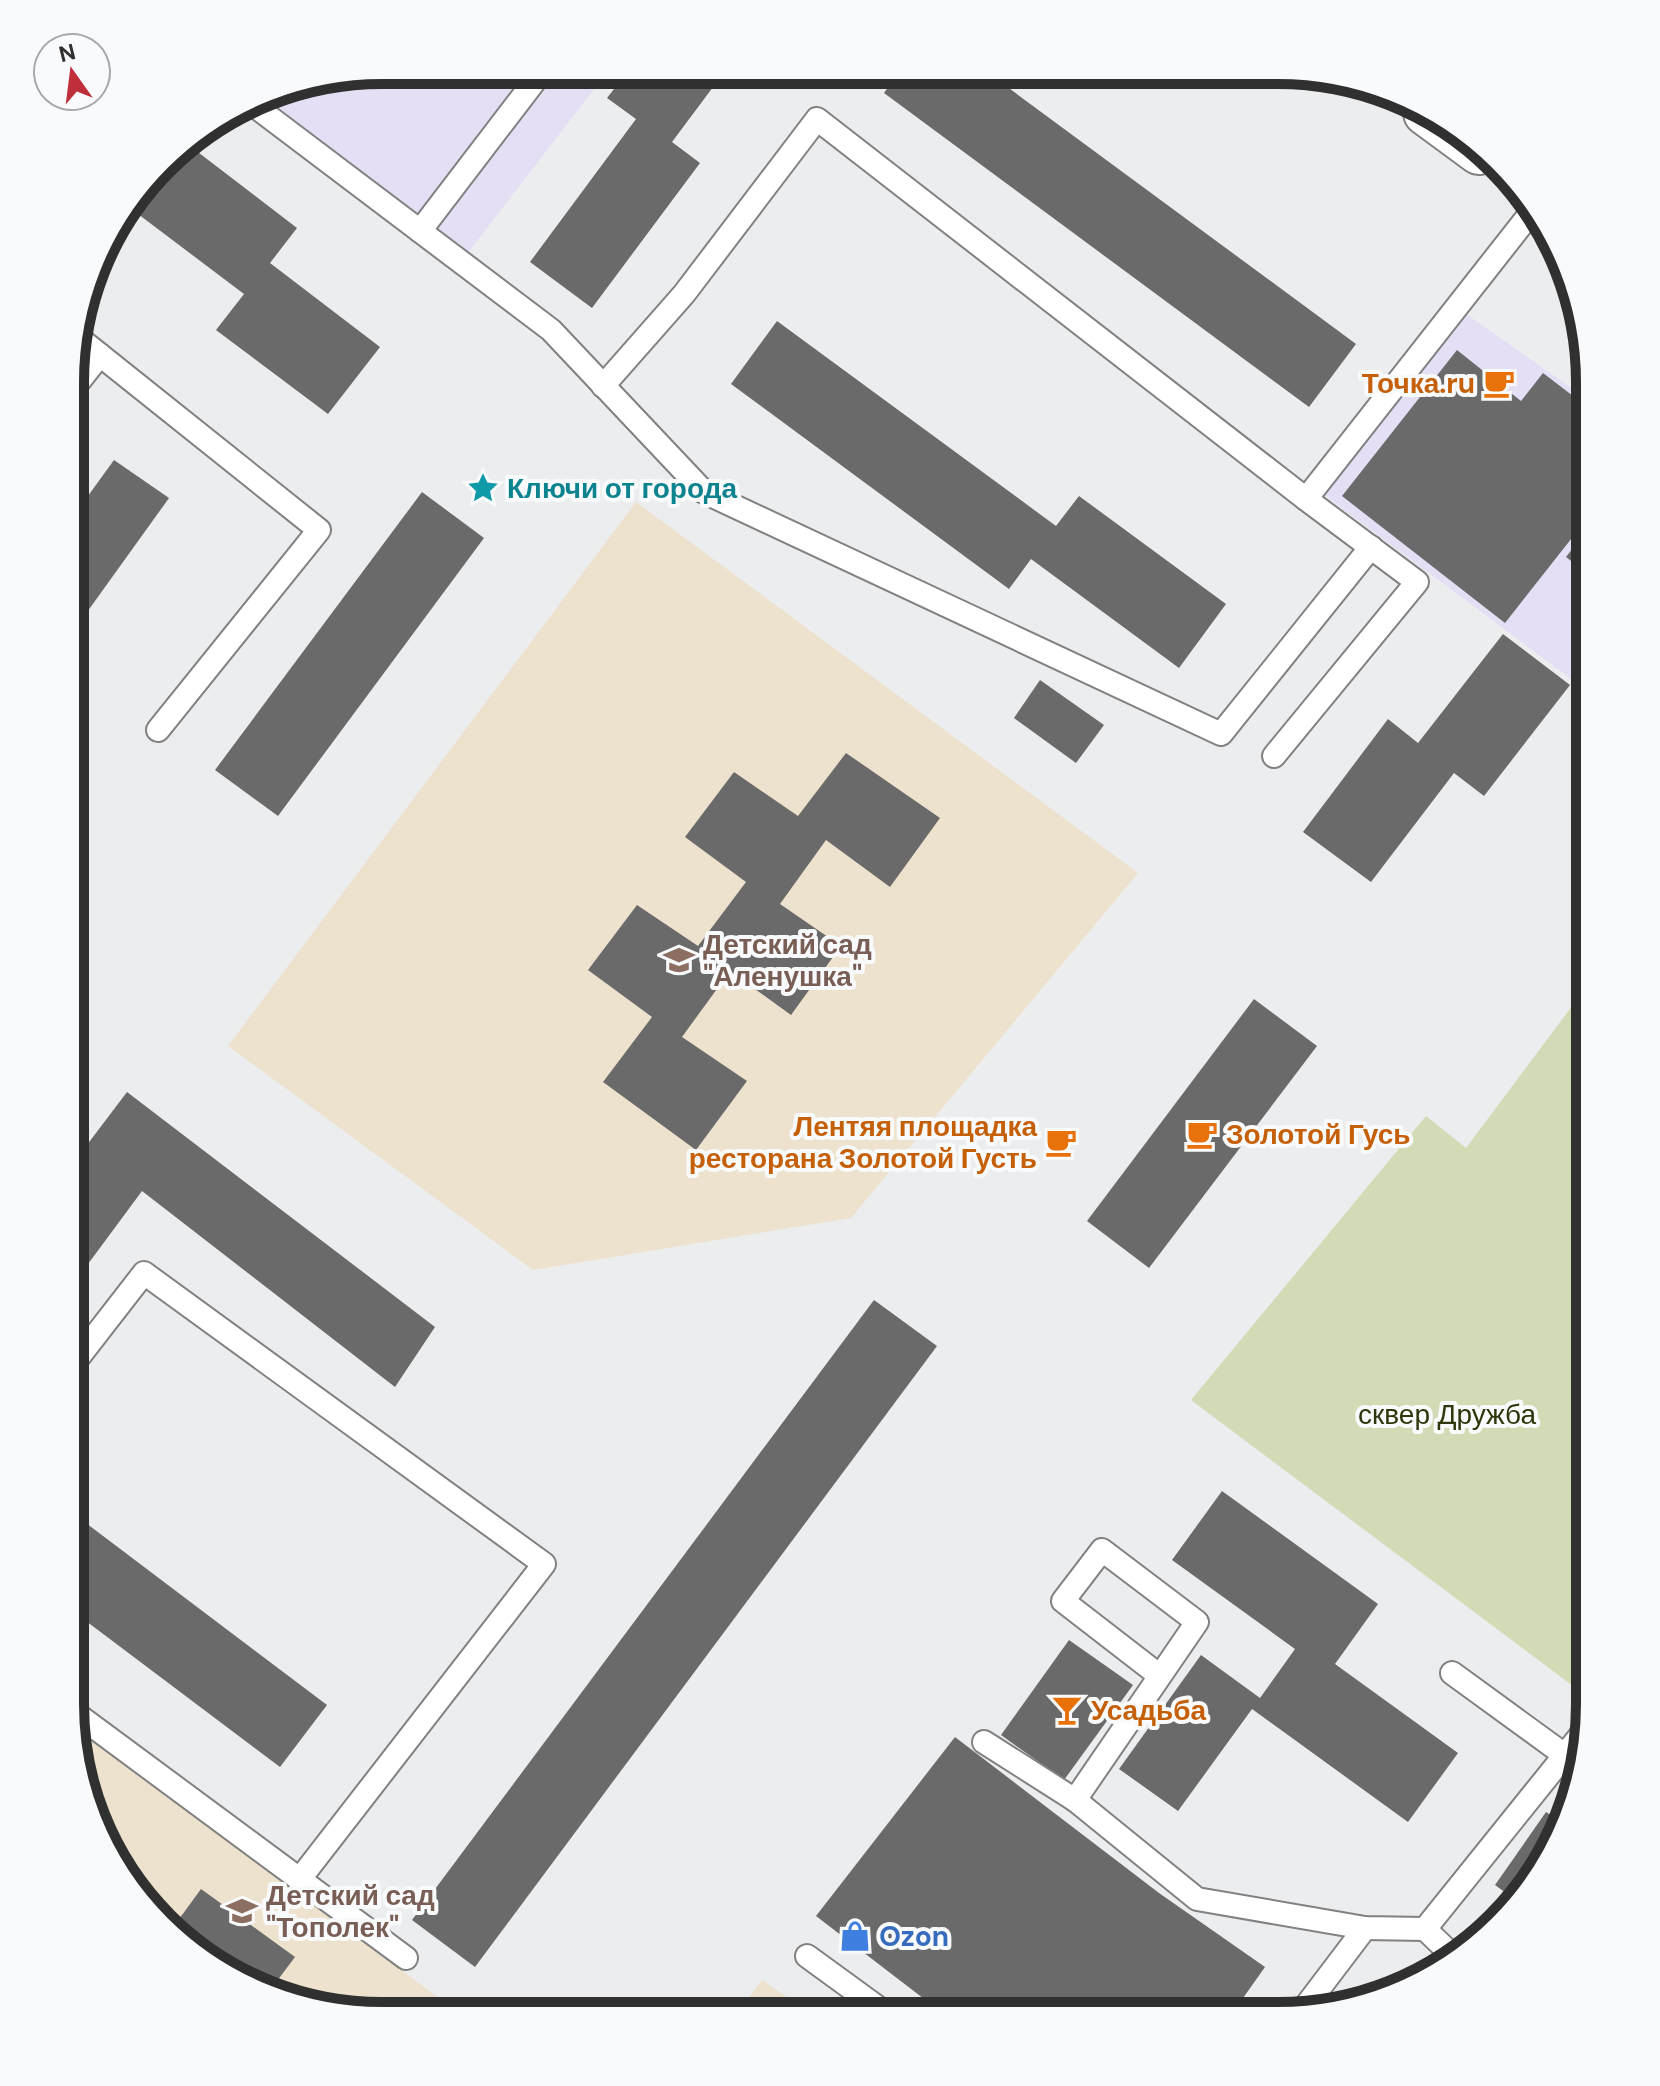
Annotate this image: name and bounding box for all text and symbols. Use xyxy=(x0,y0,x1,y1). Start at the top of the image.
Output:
north arrow xyxy=(32,32,112,112)
text: N xyxy=(56,37,79,69)
place label: Точка.ru xyxy=(1362,365,1475,402)
cafe icon: Точка.ru xyxy=(1482,366,1516,400)
place label: Ключи от города xyxy=(507,470,737,507)
place icon: Ключи от города xyxy=(466,471,500,505)
place label: Детский сад "Аленушка" xyxy=(703,926,872,995)
school or university icon: Детский сад "Аленушка" xyxy=(662,943,696,977)
place label: Лентяя площадка ресторана Золотой Густь xyxy=(689,1108,1037,1177)
place label: Золотой Гусь xyxy=(1226,1116,1410,1153)
cafe icon: Золотой Гусь xyxy=(1185,1117,1219,1151)
cafe icon: Лентяя площадка ресторана Золотой Густь xyxy=(1044,1125,1078,1159)
park label: сквер Дружба xyxy=(1358,1396,1536,1433)
place label: Усадьба xyxy=(1091,1692,1206,1729)
bar icon: Усадьба xyxy=(1050,1693,1084,1727)
place label: Детский сад "Тополек" xyxy=(266,1877,435,1946)
school or university icon: Детский сад "Тополек" xyxy=(225,1894,259,1928)
place label: Ozon xyxy=(879,1918,949,1955)
shop icon: Ozon xyxy=(838,1919,872,1953)

